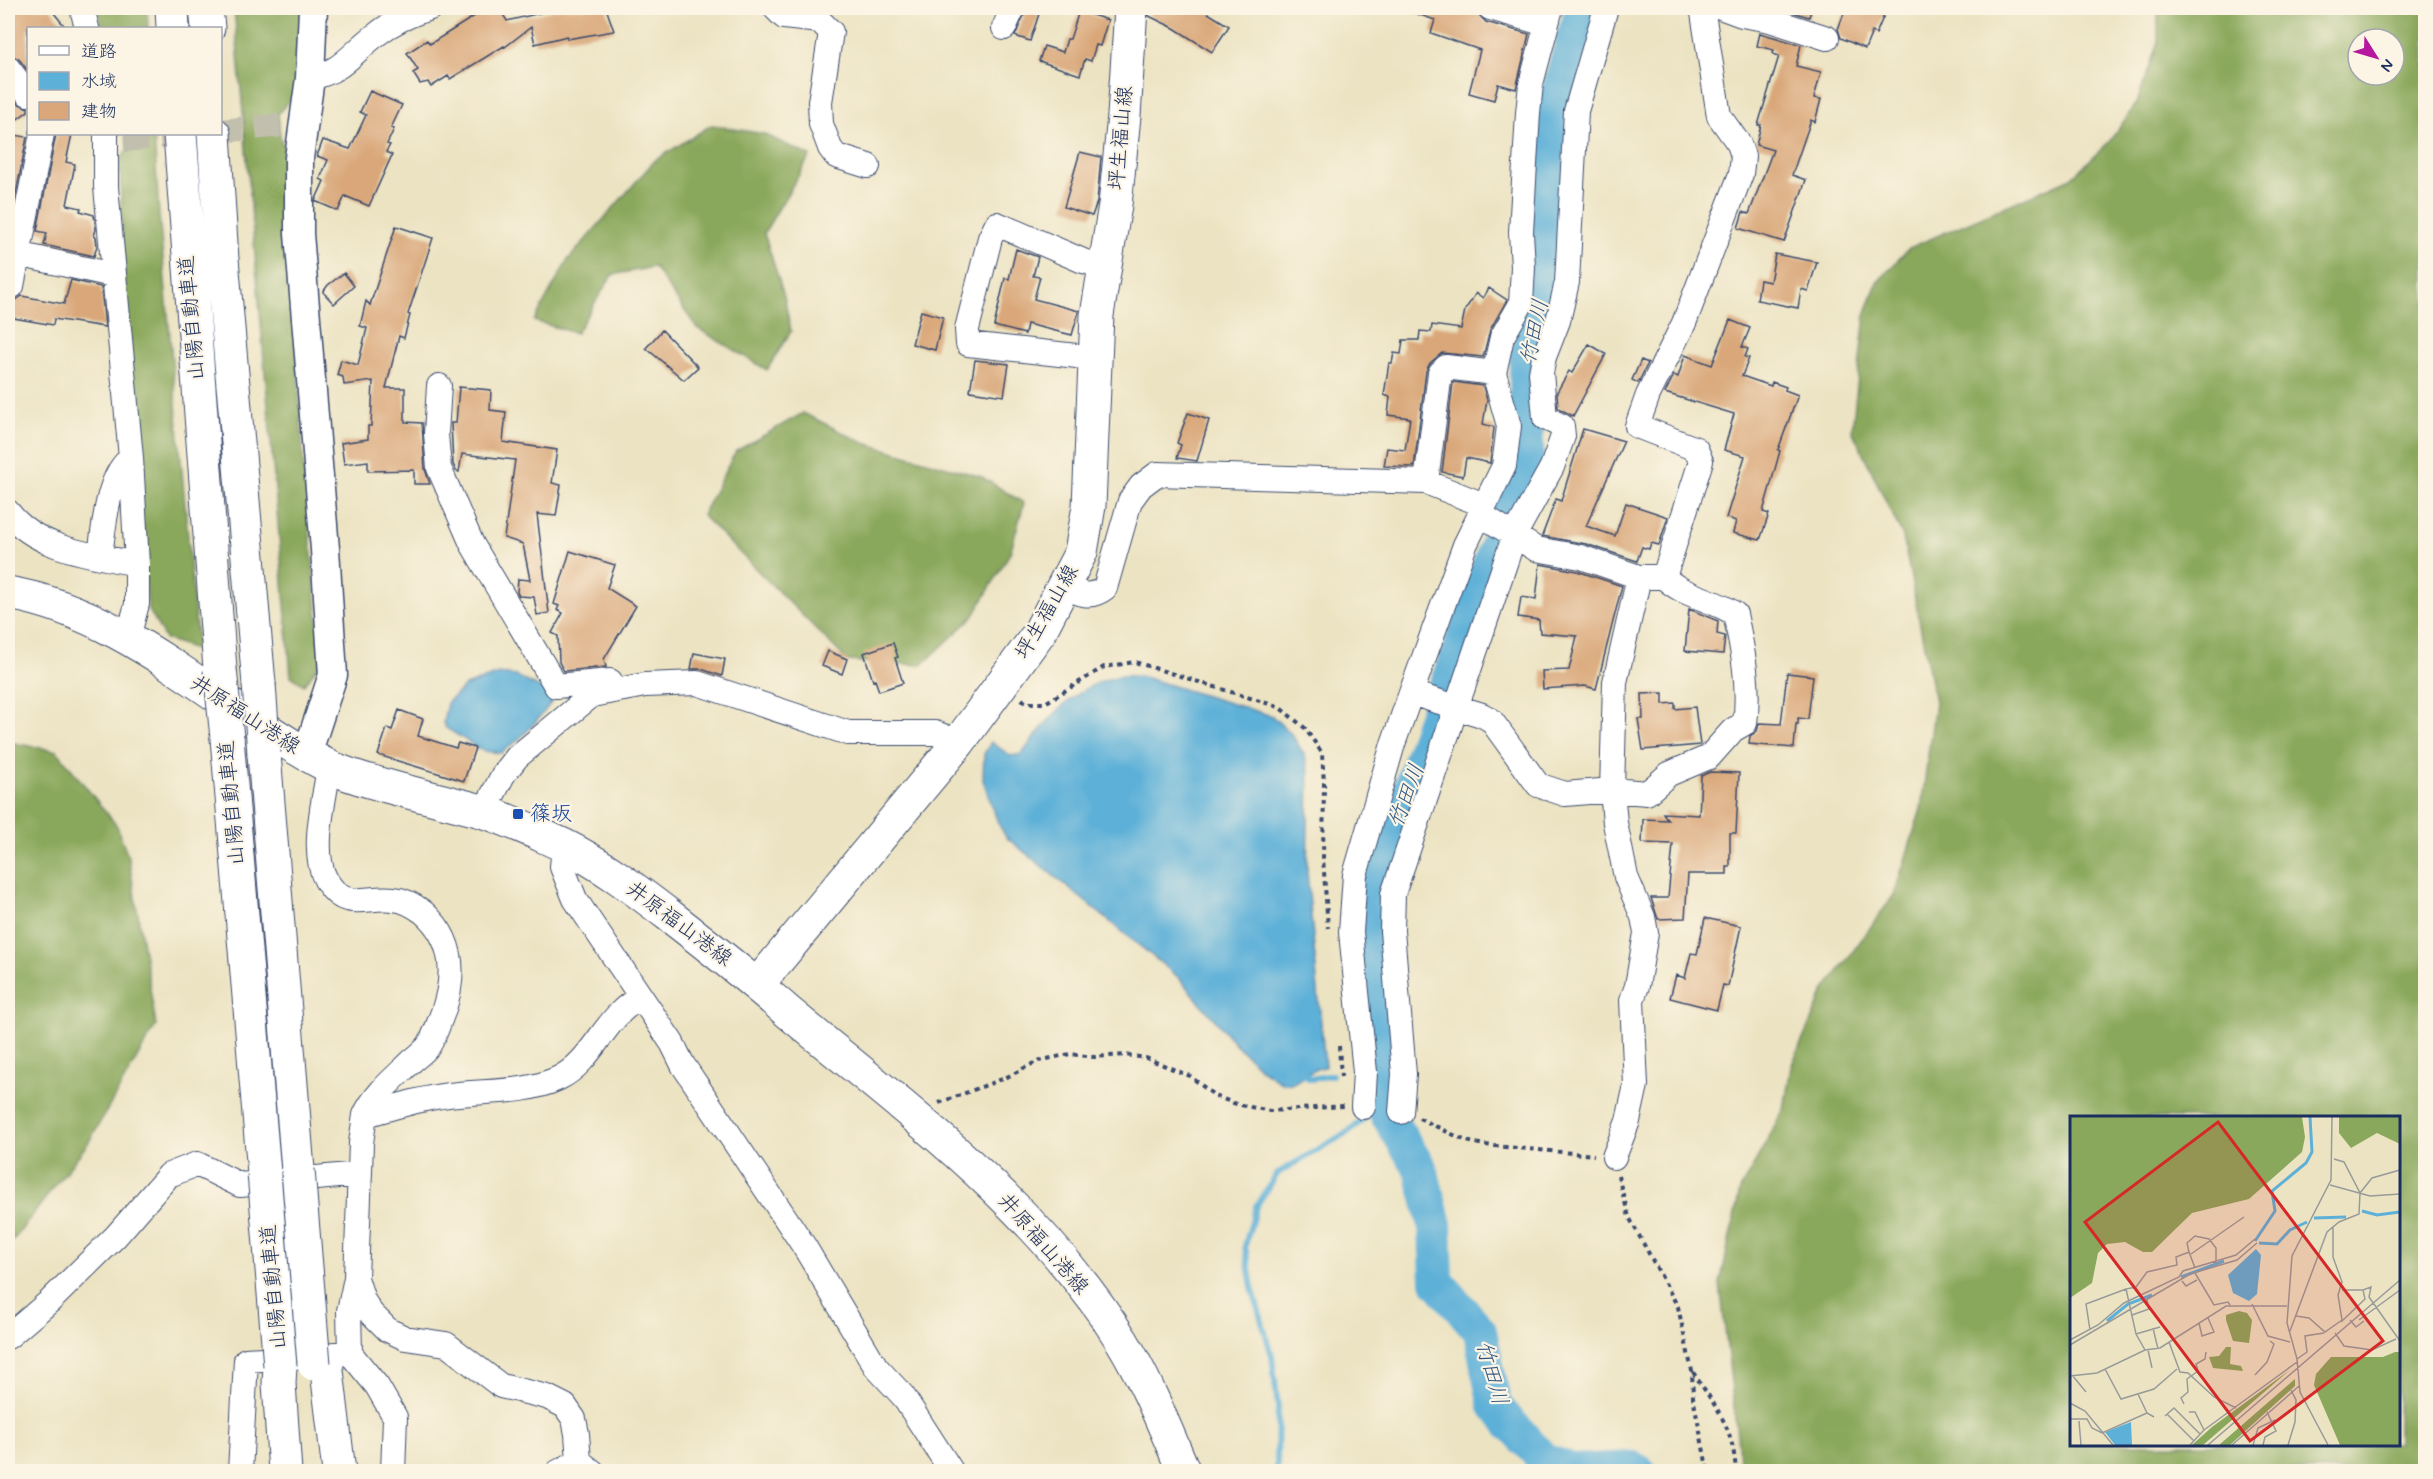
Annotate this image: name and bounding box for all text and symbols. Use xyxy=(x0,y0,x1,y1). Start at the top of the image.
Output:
legend xyxy=(27,27,222,135)
north arrow xyxy=(2346,27,2406,87)
text: 道路 xyxy=(81,40,117,64)
text: N xyxy=(2375,55,2398,76)
text: 水域 xyxy=(81,70,117,94)
street label: 坪生福山線 xyxy=(1102,84,1140,192)
text: 建物 xyxy=(81,100,117,124)
street label: 山陽自動車道 xyxy=(173,254,211,382)
water label: 竹田川 xyxy=(1514,297,1556,367)
street label: 坪生福山線 xyxy=(1009,560,1085,664)
street label: 井原福山港線 xyxy=(185,669,305,761)
street label: 山陽自動車道 xyxy=(213,739,251,867)
water label: 竹田川 xyxy=(1383,760,1431,832)
place label: 篠坂 xyxy=(530,800,572,828)
marker: 篠坂 xyxy=(511,807,525,821)
street label: 井原福山港線 xyxy=(620,875,738,973)
inset map xyxy=(2070,1116,2400,1446)
street label: 井原福山港線 xyxy=(991,1187,1095,1301)
street label: 山陽自動車道 xyxy=(255,1223,293,1351)
water label: 竹田川 xyxy=(1468,1337,1514,1409)

